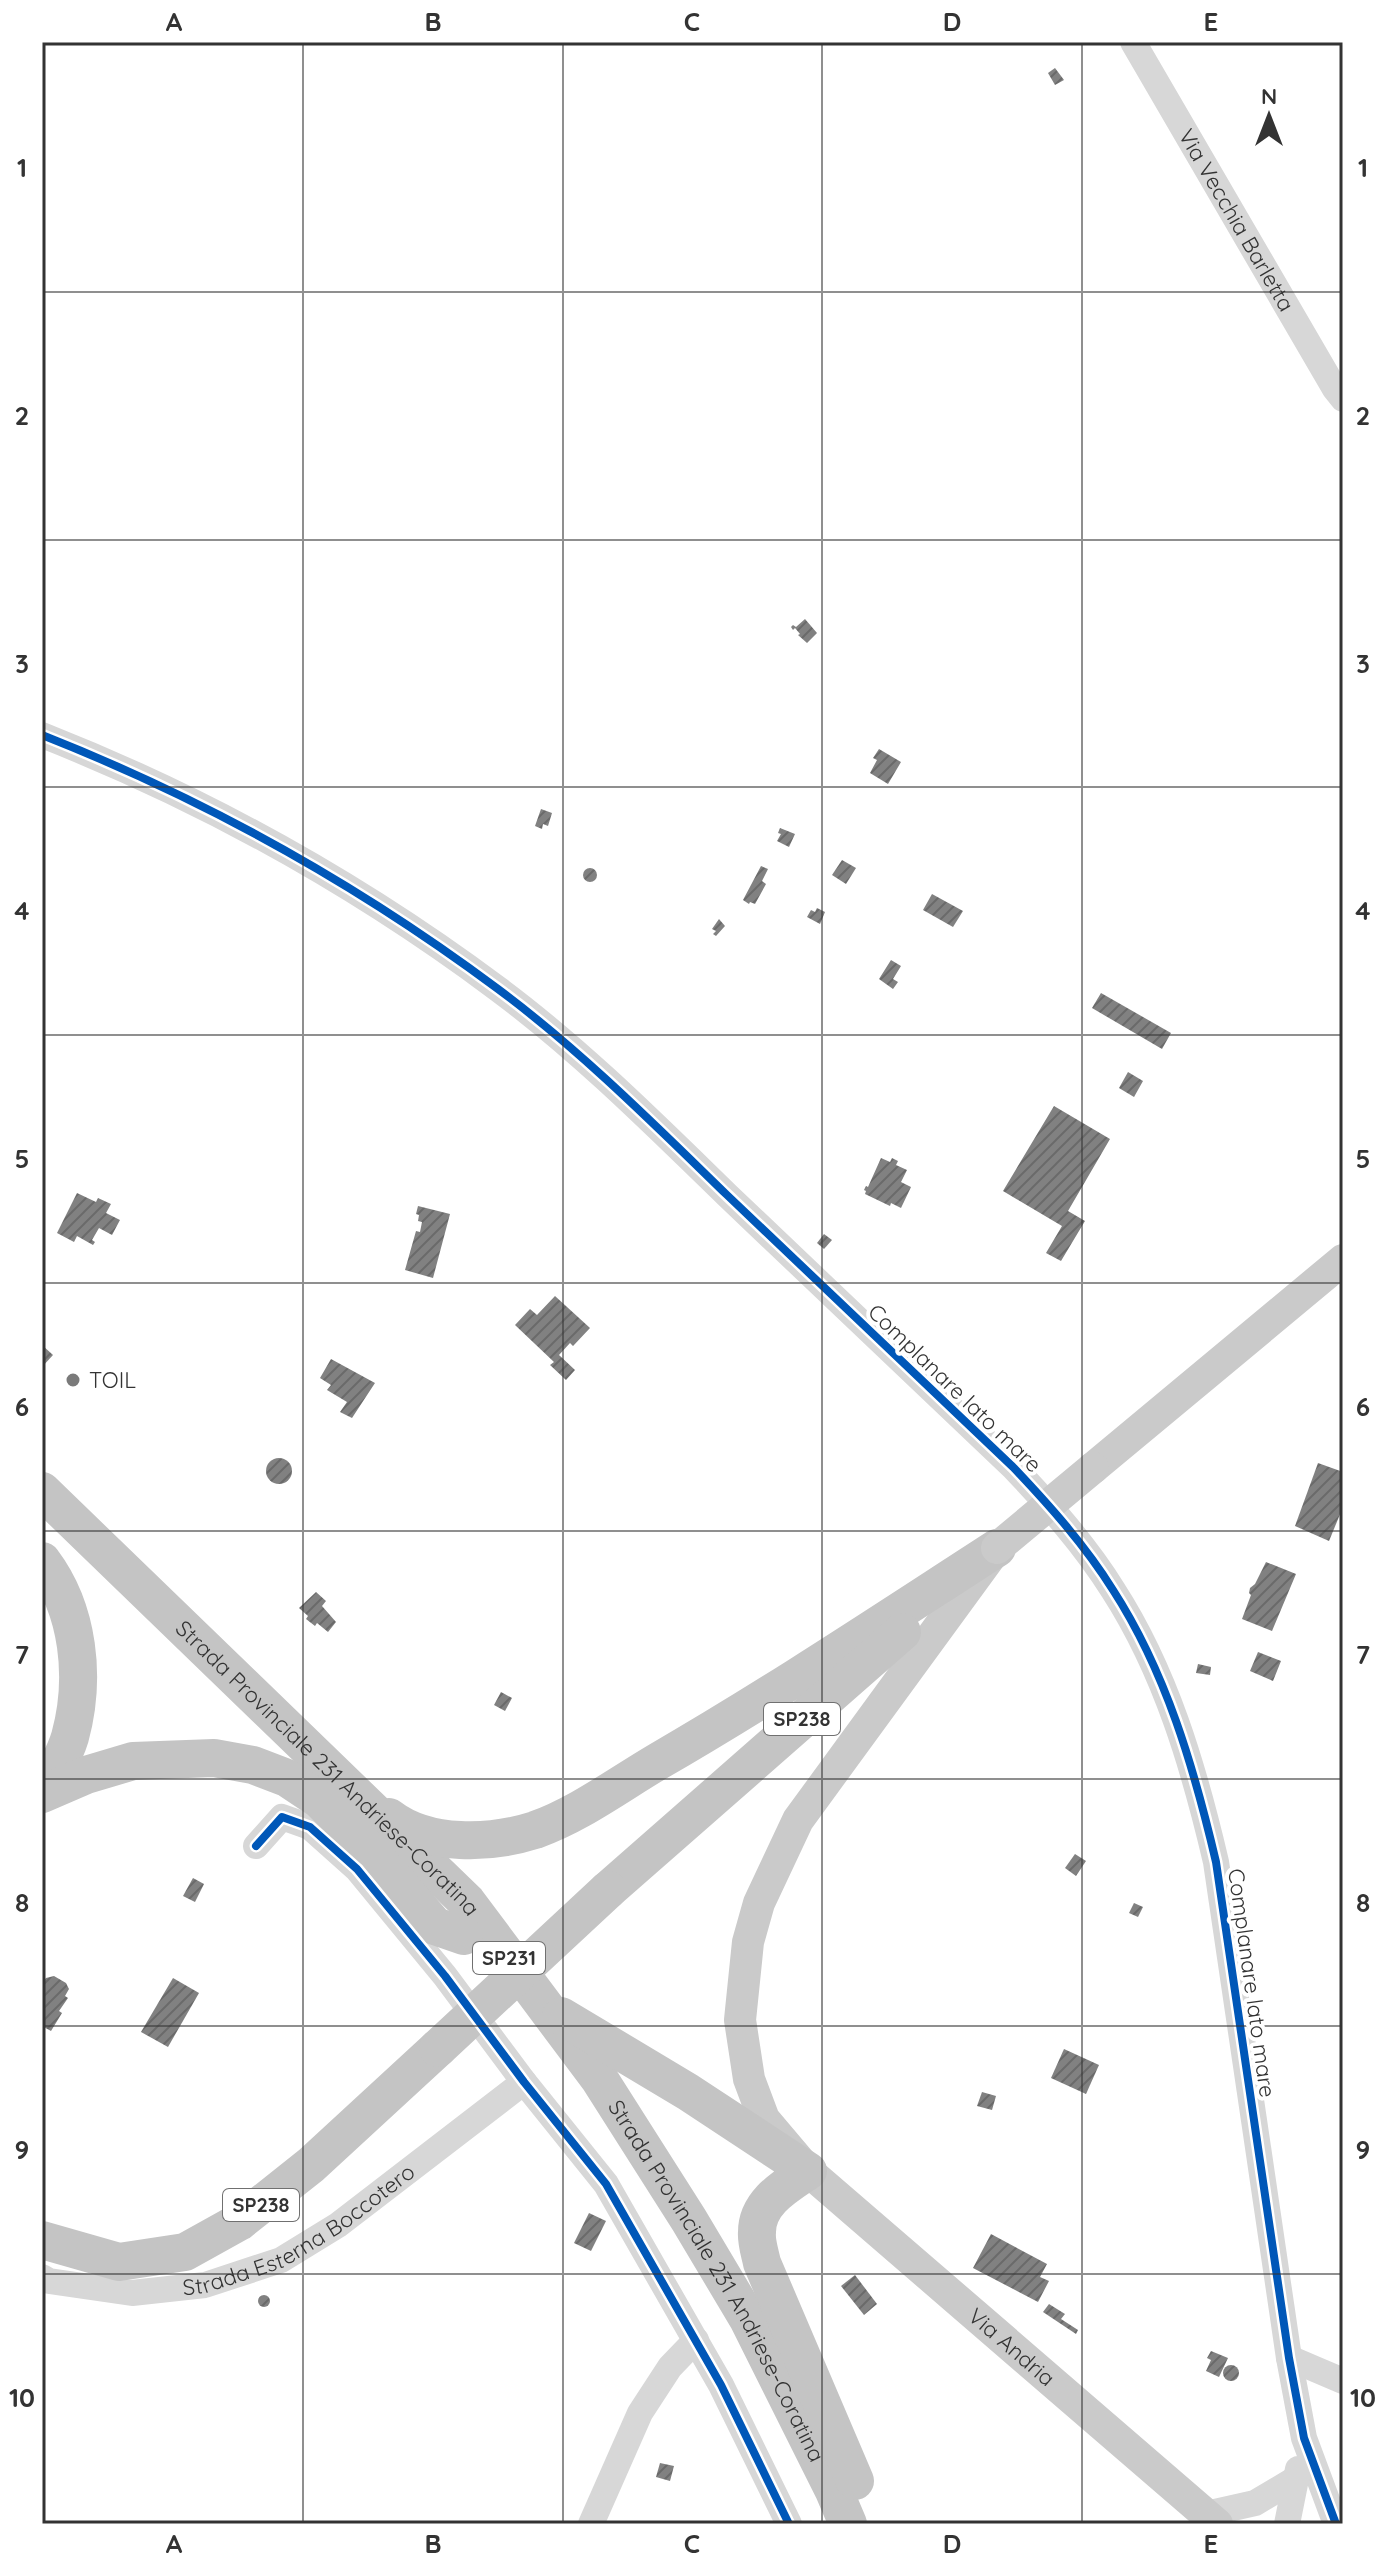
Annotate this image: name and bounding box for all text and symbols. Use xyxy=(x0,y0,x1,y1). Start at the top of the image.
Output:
text: A xyxy=(166,5,183,38)
text: B xyxy=(424,5,442,38)
text: C xyxy=(684,5,700,38)
text: D xyxy=(943,5,961,38)
text: E xyxy=(1204,5,1218,38)
north arrow xyxy=(1229,76,1309,156)
text: N xyxy=(1261,82,1277,110)
street label: Via Vecchia Barletta xyxy=(1173,124,1301,316)
text: 1 xyxy=(17,151,27,184)
text: 1 xyxy=(1358,151,1368,184)
text: 2 xyxy=(15,399,29,432)
text: 2 xyxy=(1356,399,1370,432)
text: 3 xyxy=(15,647,29,680)
text: 3 xyxy=(1356,647,1370,680)
text: 4 xyxy=(14,894,30,927)
text: 4 xyxy=(1355,894,1371,927)
text: 5 xyxy=(15,1142,29,1175)
text: 5 xyxy=(1356,1142,1370,1175)
street label: Complanare lato mare xyxy=(862,1298,1048,1478)
place label: TOIL xyxy=(89,1366,136,1394)
marker: TOIL xyxy=(64,1371,82,1389)
text: 6 xyxy=(15,1390,29,1423)
text: 6 xyxy=(1356,1390,1370,1423)
street label: Strada Provinciale 231 Andriese-Coratina xyxy=(170,1614,486,1921)
text: 7 xyxy=(15,1638,29,1671)
text: 7 xyxy=(1356,1638,1370,1671)
road number: SP238 xyxy=(764,1703,840,1735)
street label: Complanare lato mare xyxy=(1222,1867,1282,2099)
text: 8 xyxy=(15,1886,29,1919)
text: 8 xyxy=(1356,1886,1370,1919)
road number: SP231 xyxy=(473,1942,545,1974)
street label: Strada Provinciale 231 Andriese-Coratina xyxy=(602,2095,831,2466)
text: 9 xyxy=(15,2133,29,2166)
text: 9 xyxy=(1356,2133,1370,2166)
street label: Strada Esterna Boccotero xyxy=(181,2157,420,2301)
road number: SP238 xyxy=(223,2189,299,2221)
street label: Via Andria xyxy=(963,2302,1061,2392)
text: 10 xyxy=(9,2381,35,2414)
text: 10 xyxy=(1350,2381,1376,2414)
text: A xyxy=(166,2527,183,2560)
text: B xyxy=(424,2527,442,2560)
text: C xyxy=(684,2527,700,2560)
text: D xyxy=(943,2527,961,2560)
text: E xyxy=(1204,2527,1218,2560)

